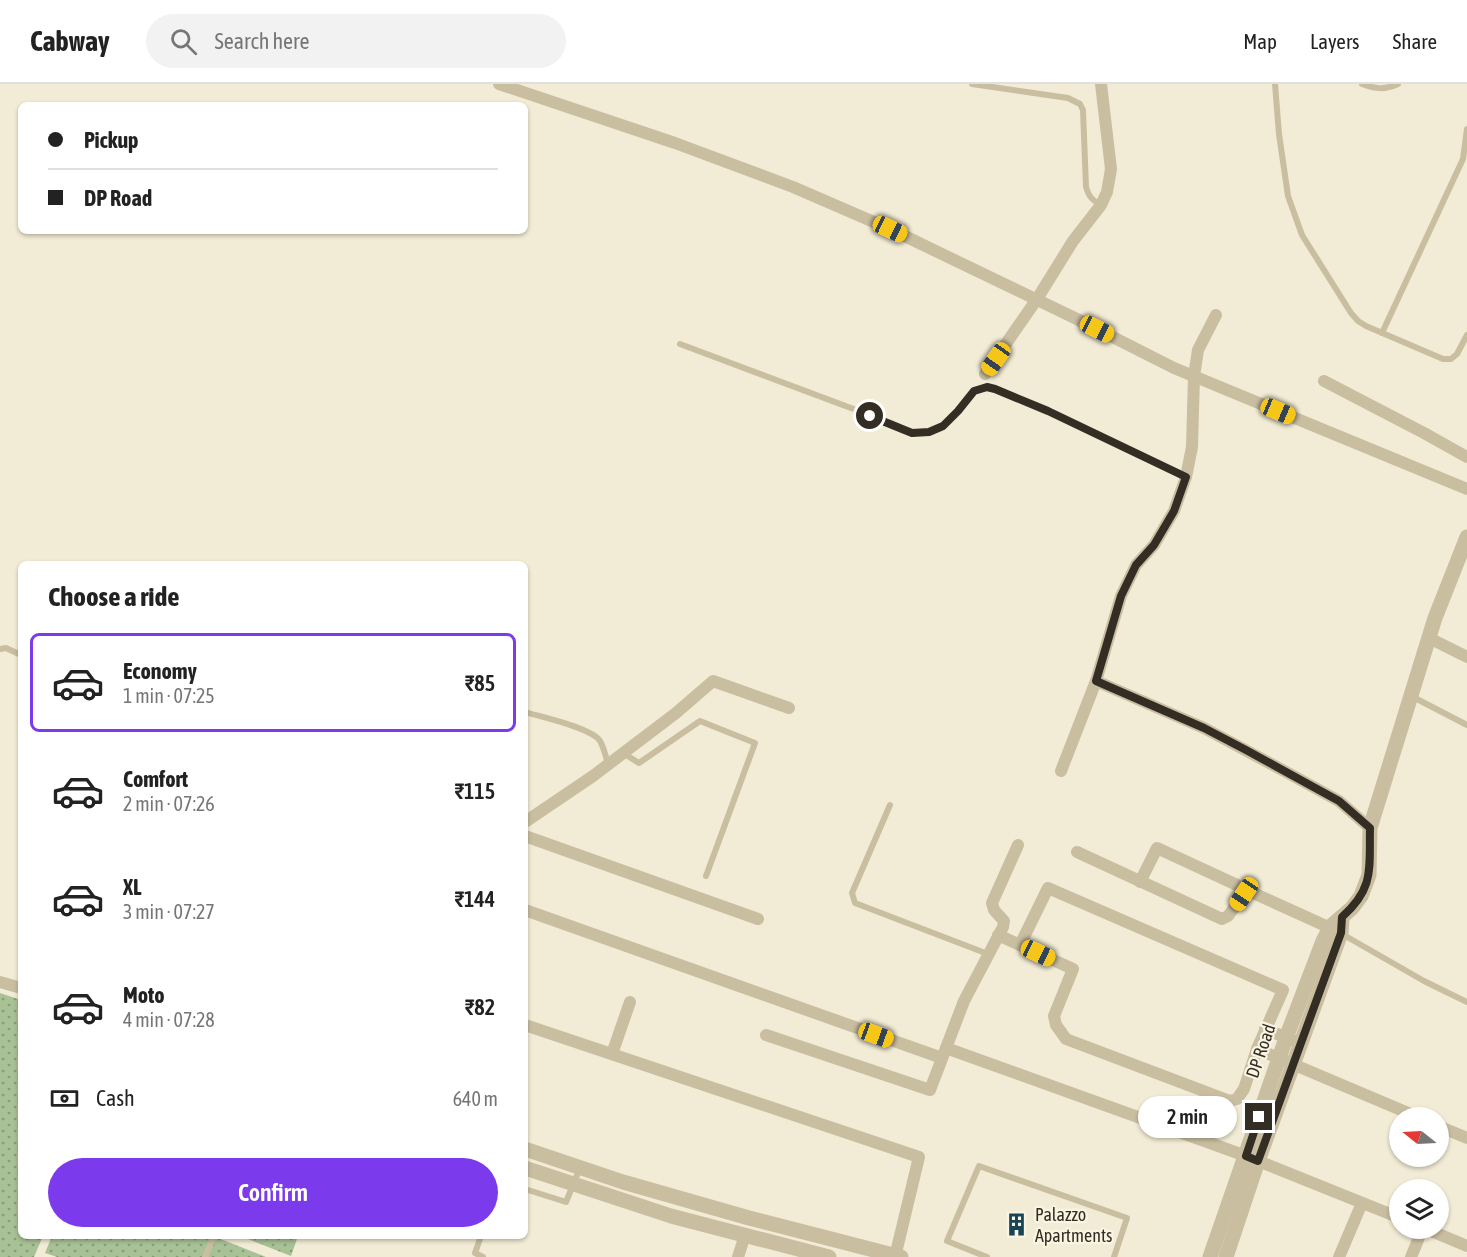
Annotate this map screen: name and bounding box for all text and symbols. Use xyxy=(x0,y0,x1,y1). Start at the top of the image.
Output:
search box xyxy=(146,14,566,68)
text: Cabway xyxy=(30,25,110,57)
icon: search xyxy=(167,25,200,58)
text: Search here xyxy=(215,28,310,54)
text: Map xyxy=(1243,29,1277,53)
text: Layers xyxy=(1310,29,1360,53)
text: Share xyxy=(1393,29,1437,53)
text: Pickup xyxy=(84,127,139,153)
text: DP Road xyxy=(84,185,152,211)
car xyxy=(870,213,910,245)
car xyxy=(1077,313,1117,345)
car xyxy=(978,339,1014,379)
car xyxy=(1258,396,1298,426)
route start xyxy=(856,402,883,429)
text: Choose a ride xyxy=(48,581,180,612)
icon: car xyxy=(51,656,105,710)
text: Economy xyxy=(123,658,197,684)
text: ₹85 xyxy=(465,670,495,696)
text: 1 min · 07:25 xyxy=(123,684,215,707)
icon: car xyxy=(51,764,105,818)
text: Comfort xyxy=(123,766,188,792)
text: ₹115 xyxy=(455,778,495,804)
text: 2 min · 07:26 xyxy=(123,792,215,815)
icon: car xyxy=(51,872,105,926)
text: XL xyxy=(123,874,141,900)
car xyxy=(1226,874,1262,914)
text: ₹144 xyxy=(455,886,495,912)
text: 3 min · 07:27 xyxy=(123,900,215,923)
car xyxy=(1018,937,1058,969)
icon: car xyxy=(51,980,105,1034)
text: Moto xyxy=(123,982,165,1008)
text: ₹82 xyxy=(465,994,495,1020)
text: 4 min · 07:28 xyxy=(123,1008,215,1031)
car xyxy=(856,1020,896,1050)
street label: DP Road xyxy=(1242,1021,1280,1081)
icon: cash xyxy=(48,1082,81,1115)
text: Cash xyxy=(96,1085,135,1111)
text: 640 m xyxy=(453,1087,498,1110)
callout: 2 min xyxy=(1139,1096,1238,1138)
route end xyxy=(1245,1103,1272,1130)
text: 2 min xyxy=(1167,1105,1208,1128)
north arrow xyxy=(1389,1107,1449,1167)
map controls xyxy=(1389,1107,1449,1239)
button: Confirm xyxy=(48,1158,498,1227)
button: layers xyxy=(1389,1179,1449,1239)
place label: Palazzo Apartments xyxy=(1035,1204,1112,1246)
building icon: Palazzo Apartments xyxy=(1004,1212,1030,1238)

